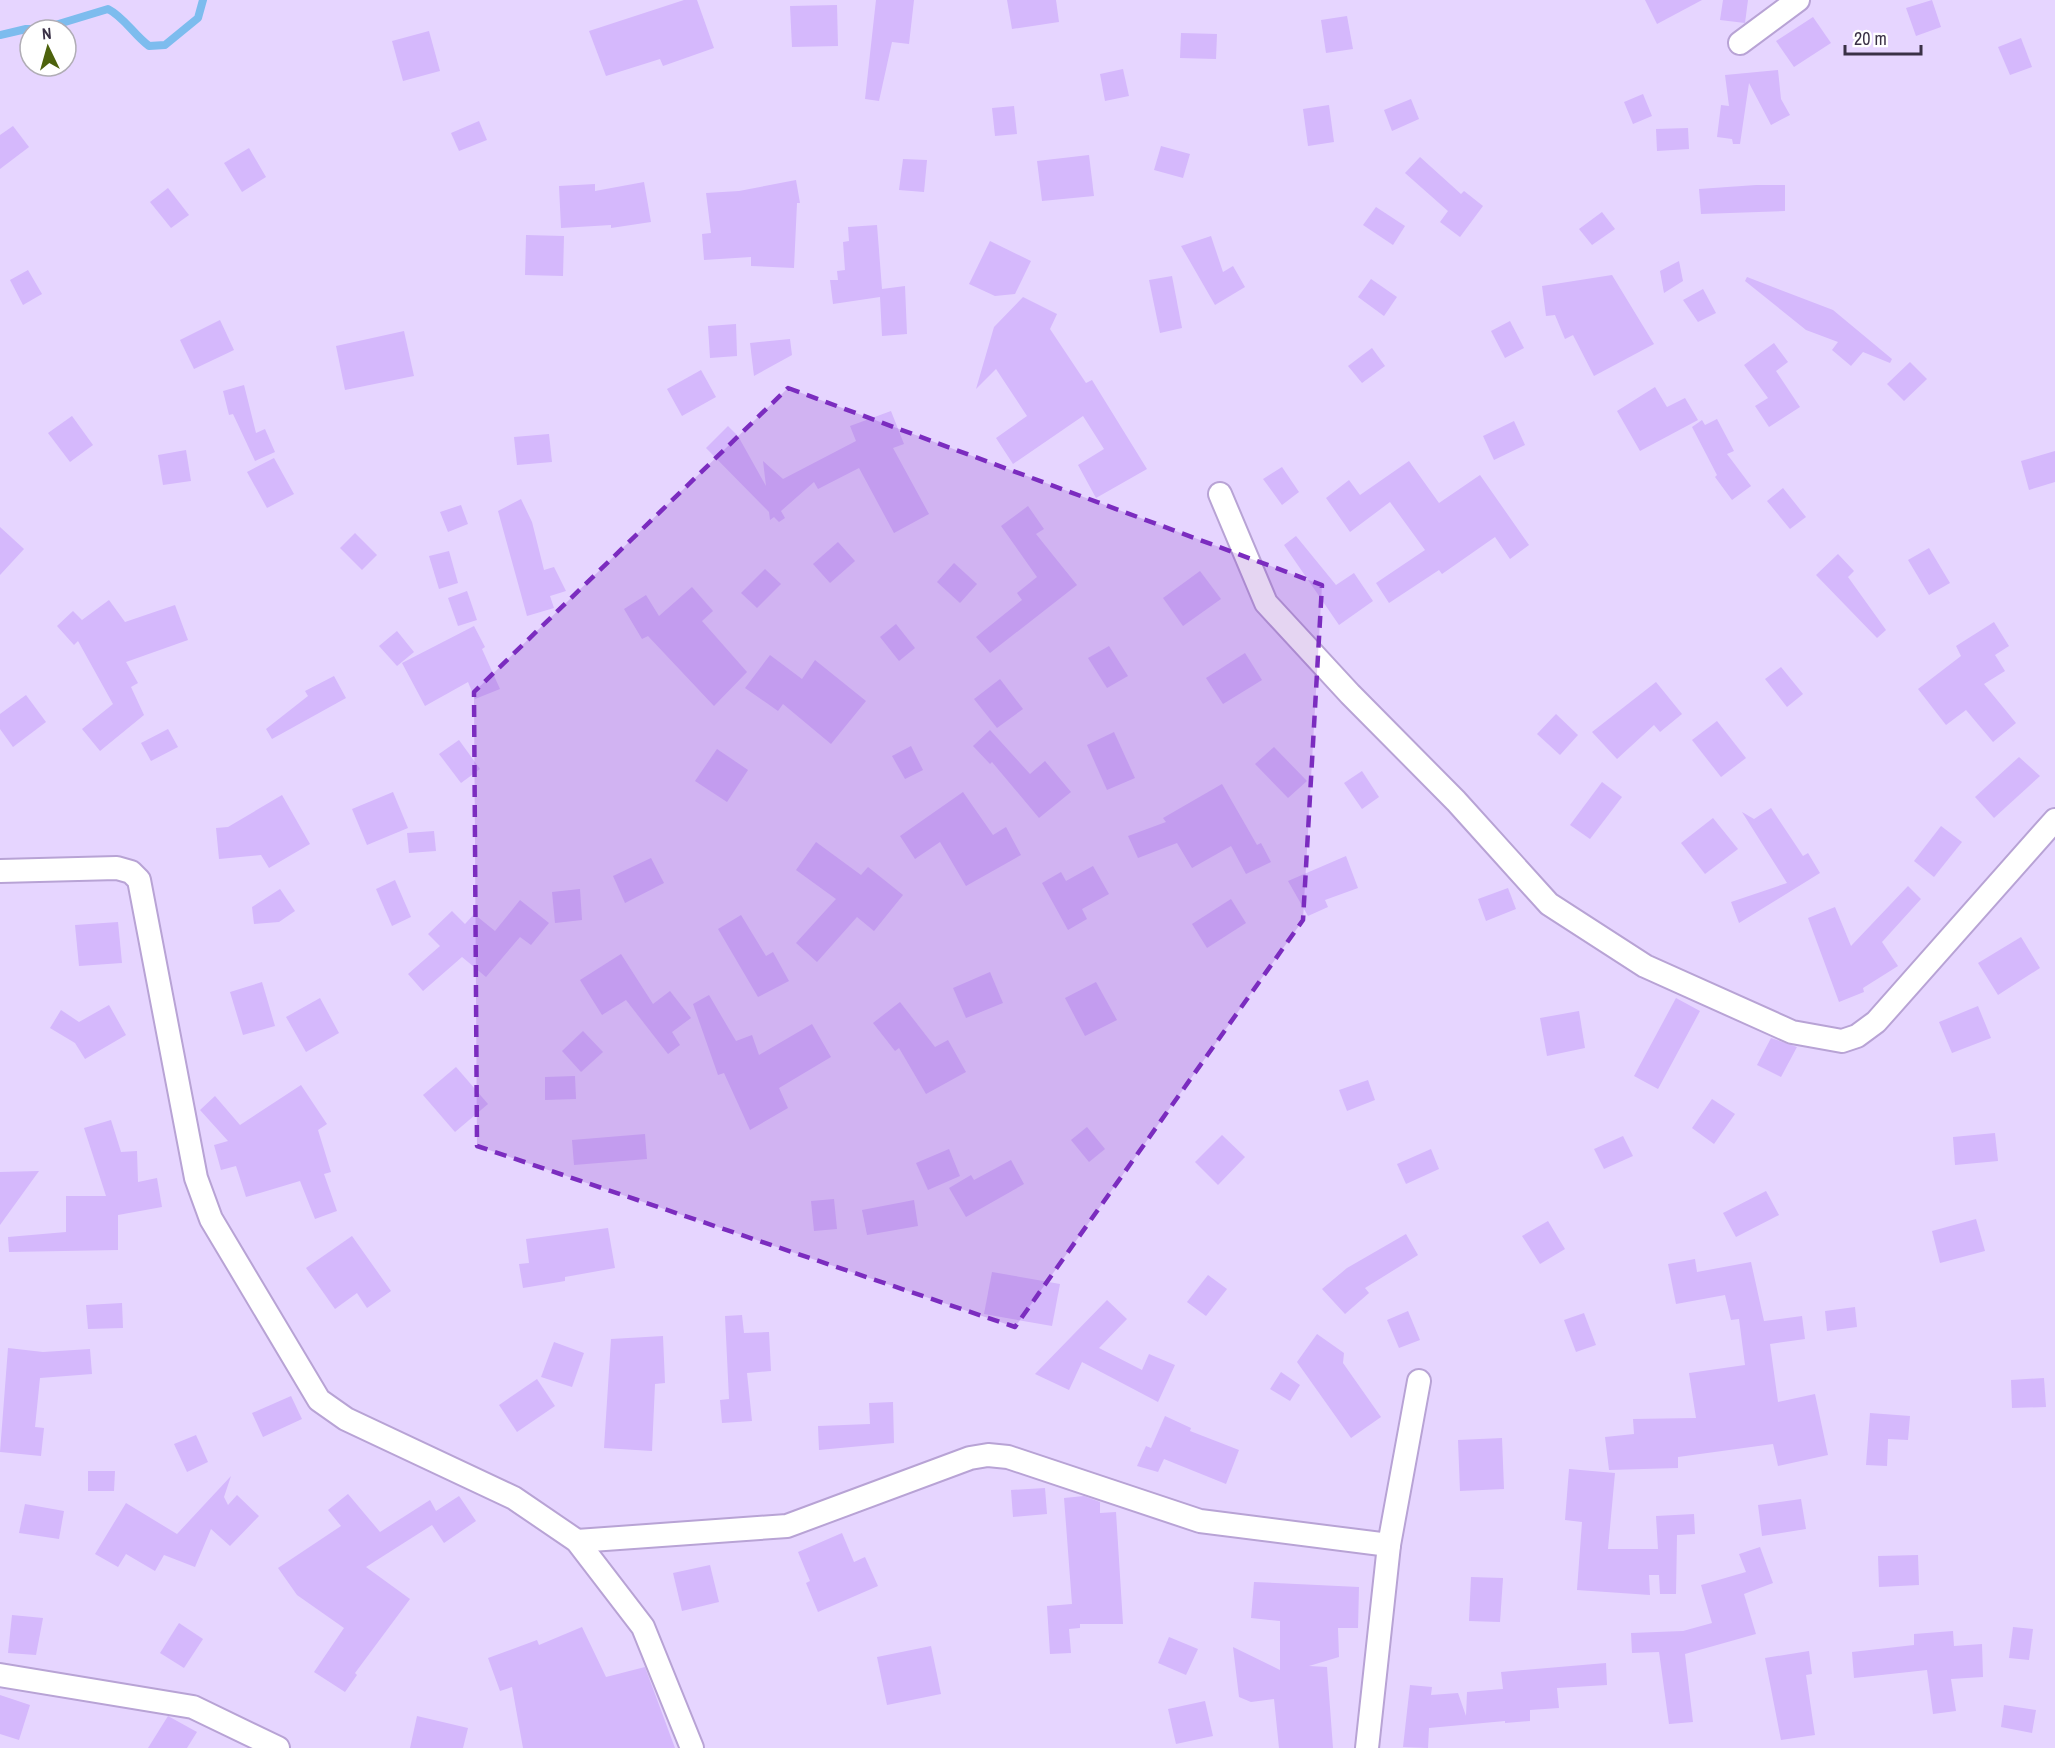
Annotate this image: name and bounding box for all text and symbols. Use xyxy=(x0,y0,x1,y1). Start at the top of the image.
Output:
north arrow xyxy=(18,18,78,78)
scale bar xyxy=(1845,18,1922,56)
text: N xyxy=(41,22,52,44)
text: 20 m xyxy=(1854,26,1887,51)

